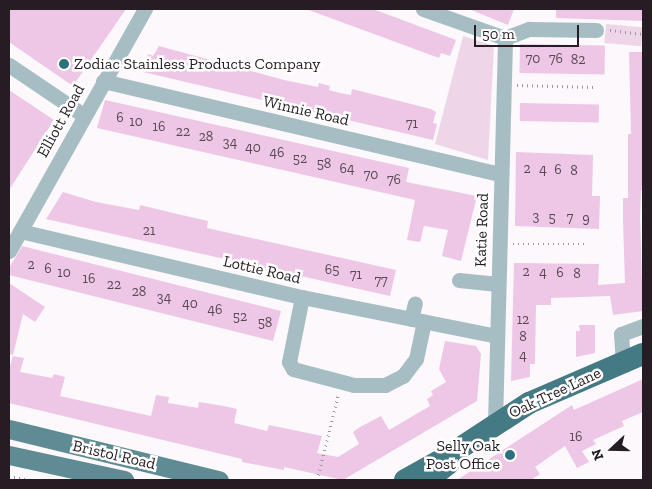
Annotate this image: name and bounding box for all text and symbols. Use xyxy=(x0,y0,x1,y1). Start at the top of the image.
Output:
scale bar xyxy=(477,15,582,47)
text: 50 m xyxy=(482,25,515,43)
house number: 70 xyxy=(526,51,540,67)
house number: 76 xyxy=(549,51,563,67)
house number: 82 xyxy=(571,52,585,68)
place label: Zodiac Stainless Products Company xyxy=(74,54,320,74)
marker: Zodiac Stainless Products Company xyxy=(58,58,70,70)
street label: Elliott Road xyxy=(33,81,89,161)
street label: Winnie Road xyxy=(261,92,351,130)
house number: 6 xyxy=(116,110,124,126)
house number: 10 xyxy=(129,114,143,130)
house number: 71 xyxy=(406,116,418,132)
house number: 16 xyxy=(153,119,165,135)
house number: 22 xyxy=(176,124,190,140)
house number: 28 xyxy=(199,129,213,145)
house number: 34 xyxy=(223,135,237,151)
house number: 40 xyxy=(245,140,261,156)
house number: 46 xyxy=(270,145,284,161)
house number: 52 xyxy=(293,151,307,167)
house number: 58 xyxy=(317,156,331,172)
house number: 64 xyxy=(340,161,354,177)
house number: 2 xyxy=(523,161,531,177)
house number: 4 xyxy=(539,162,547,178)
house number: 6 xyxy=(554,162,562,178)
house number: 8 xyxy=(570,163,578,179)
house number: 70 xyxy=(364,167,378,183)
house number: 76 xyxy=(387,172,401,188)
street label: Katie Road xyxy=(471,193,493,267)
house number: 3 xyxy=(533,209,539,225)
house number: 5 xyxy=(548,210,556,226)
house number: 7 xyxy=(567,210,573,226)
house number: 9 xyxy=(582,211,590,227)
house number: 21 xyxy=(143,223,155,239)
street label: Lottie Road xyxy=(221,252,303,288)
house number: 2 xyxy=(27,257,35,273)
house number: 6 xyxy=(44,261,52,277)
house number: 65 xyxy=(325,262,339,278)
house number: 2 xyxy=(522,264,530,280)
house number: 10 xyxy=(57,265,71,281)
house number: 4 xyxy=(539,265,547,281)
house number: 6 xyxy=(556,265,564,281)
house number: 8 xyxy=(573,266,581,282)
house number: 71 xyxy=(350,267,362,283)
house number: 16 xyxy=(83,271,95,287)
house number: 77 xyxy=(374,273,388,289)
house number: 22 xyxy=(107,277,121,293)
house number: 28 xyxy=(132,284,146,300)
house number: 34 xyxy=(157,290,171,306)
house number: 40 xyxy=(182,296,198,312)
house number: 46 xyxy=(208,302,222,318)
house number: 52 xyxy=(233,309,247,325)
house number: 12 xyxy=(517,312,529,328)
house number: 58 xyxy=(258,315,272,331)
house number: 8 xyxy=(519,329,527,345)
house number: 4 xyxy=(519,348,527,364)
street label: Oak Tree Lane xyxy=(506,363,604,423)
north arrow xyxy=(587,424,637,474)
house number: 16 xyxy=(570,429,582,445)
street label: Bristol Road xyxy=(71,436,157,474)
place label: Selly Oak Post Office xyxy=(426,436,500,474)
text: N xyxy=(588,447,607,463)
marker: Selly Oak Post Office xyxy=(504,449,516,461)

